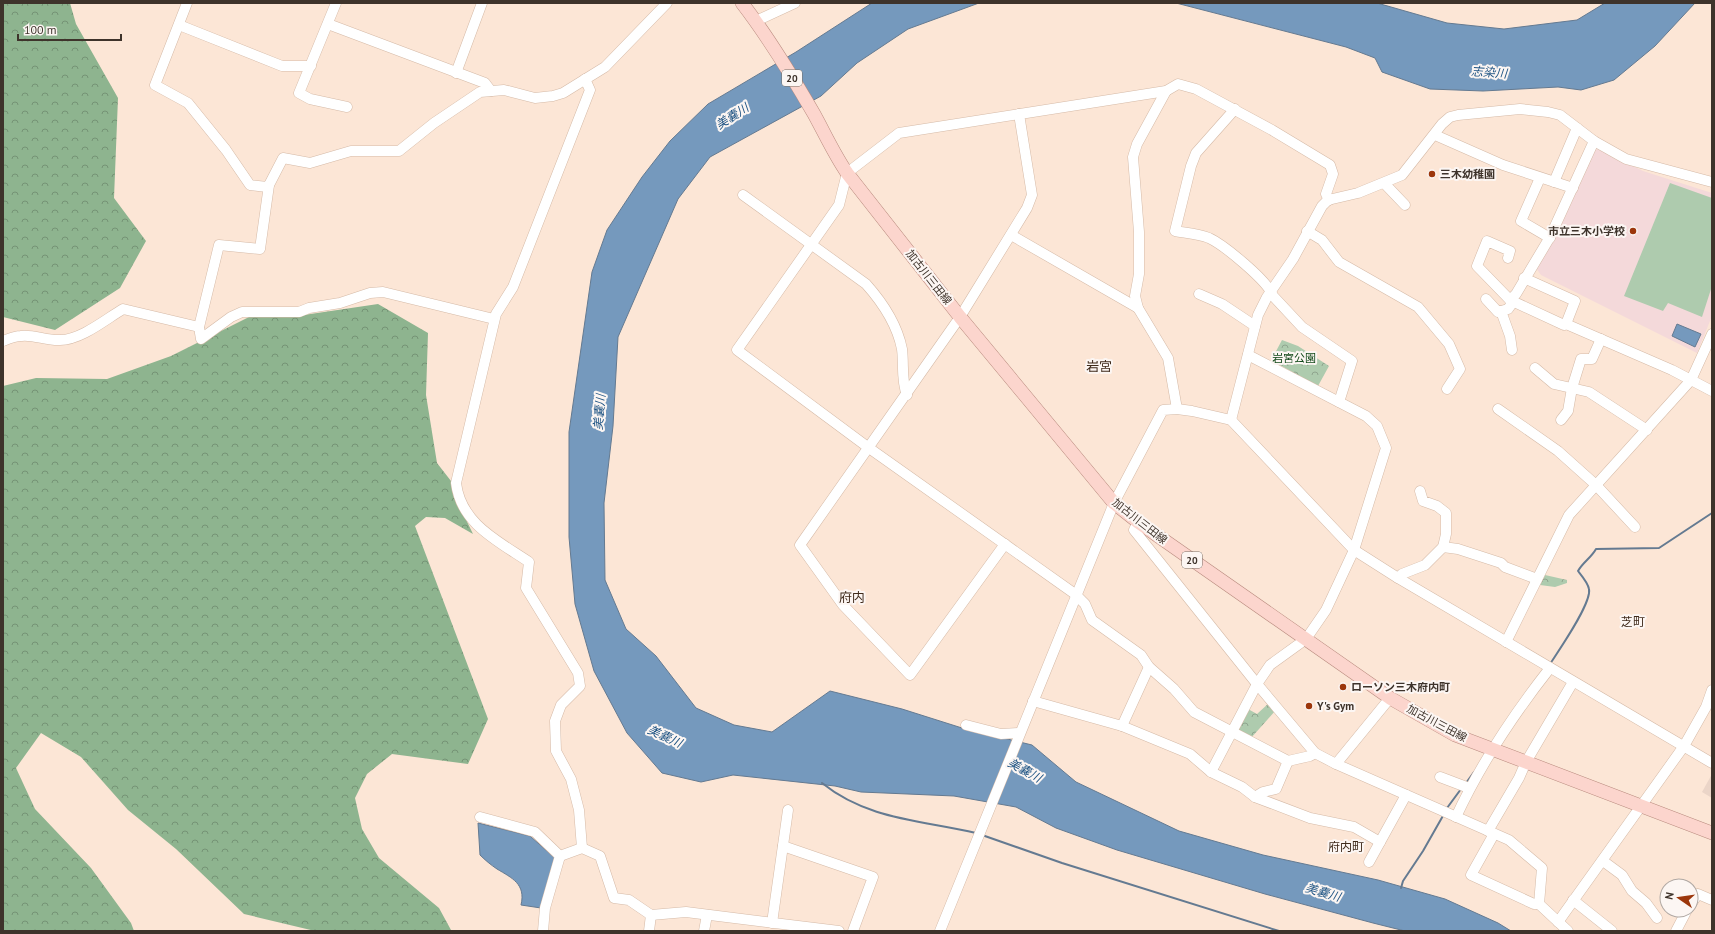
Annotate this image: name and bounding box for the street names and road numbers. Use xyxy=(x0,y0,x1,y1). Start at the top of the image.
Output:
road number: 20 xyxy=(782,70,802,86)
street label: 加古川三田線 xyxy=(903,247,955,307)
street label: 加古川三田線 xyxy=(1110,495,1170,547)
road number: 20 xyxy=(1182,552,1202,568)
street label: 加古川三田線 xyxy=(1405,701,1469,745)

